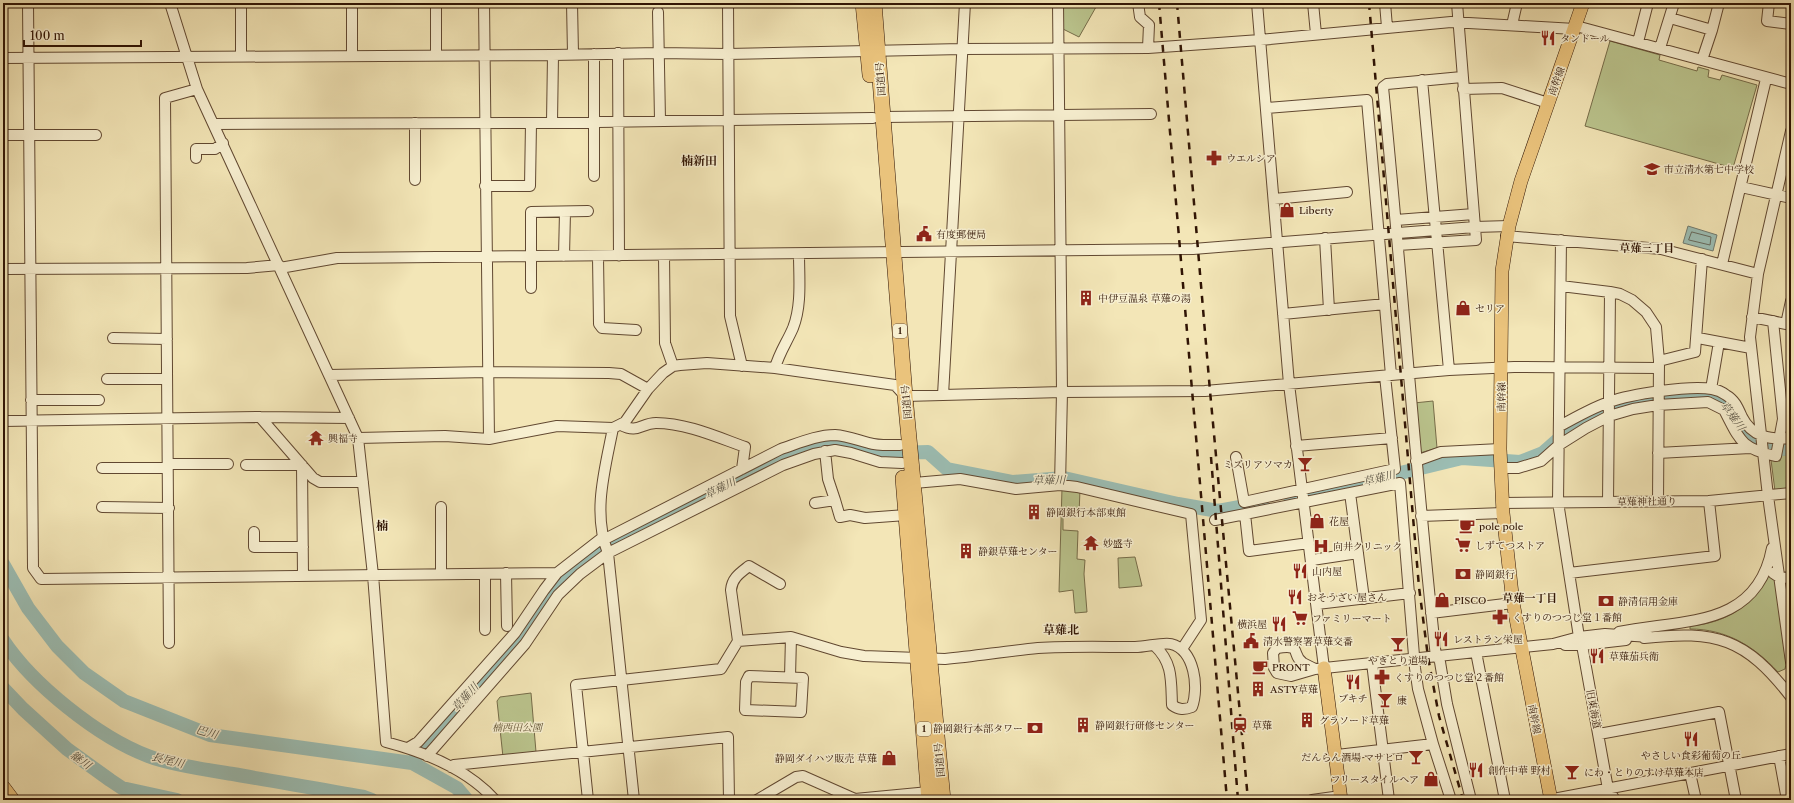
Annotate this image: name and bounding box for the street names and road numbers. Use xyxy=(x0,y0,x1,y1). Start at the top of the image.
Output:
street label: 国道1号 xyxy=(873,61,888,96)
street label: 南幹線 xyxy=(1545,65,1568,97)
road number: 1 xyxy=(893,324,907,338)
street label: 南幹線 xyxy=(1495,382,1508,412)
street label: 国道1号 xyxy=(899,384,914,420)
street label: 草薙神社通り xyxy=(1617,494,1677,509)
street label: 旧東海道 xyxy=(1583,688,1604,730)
street label: 南幹線 xyxy=(1525,703,1544,735)
road number: 1 xyxy=(917,722,931,736)
street label: 国道1号 xyxy=(932,742,947,778)

